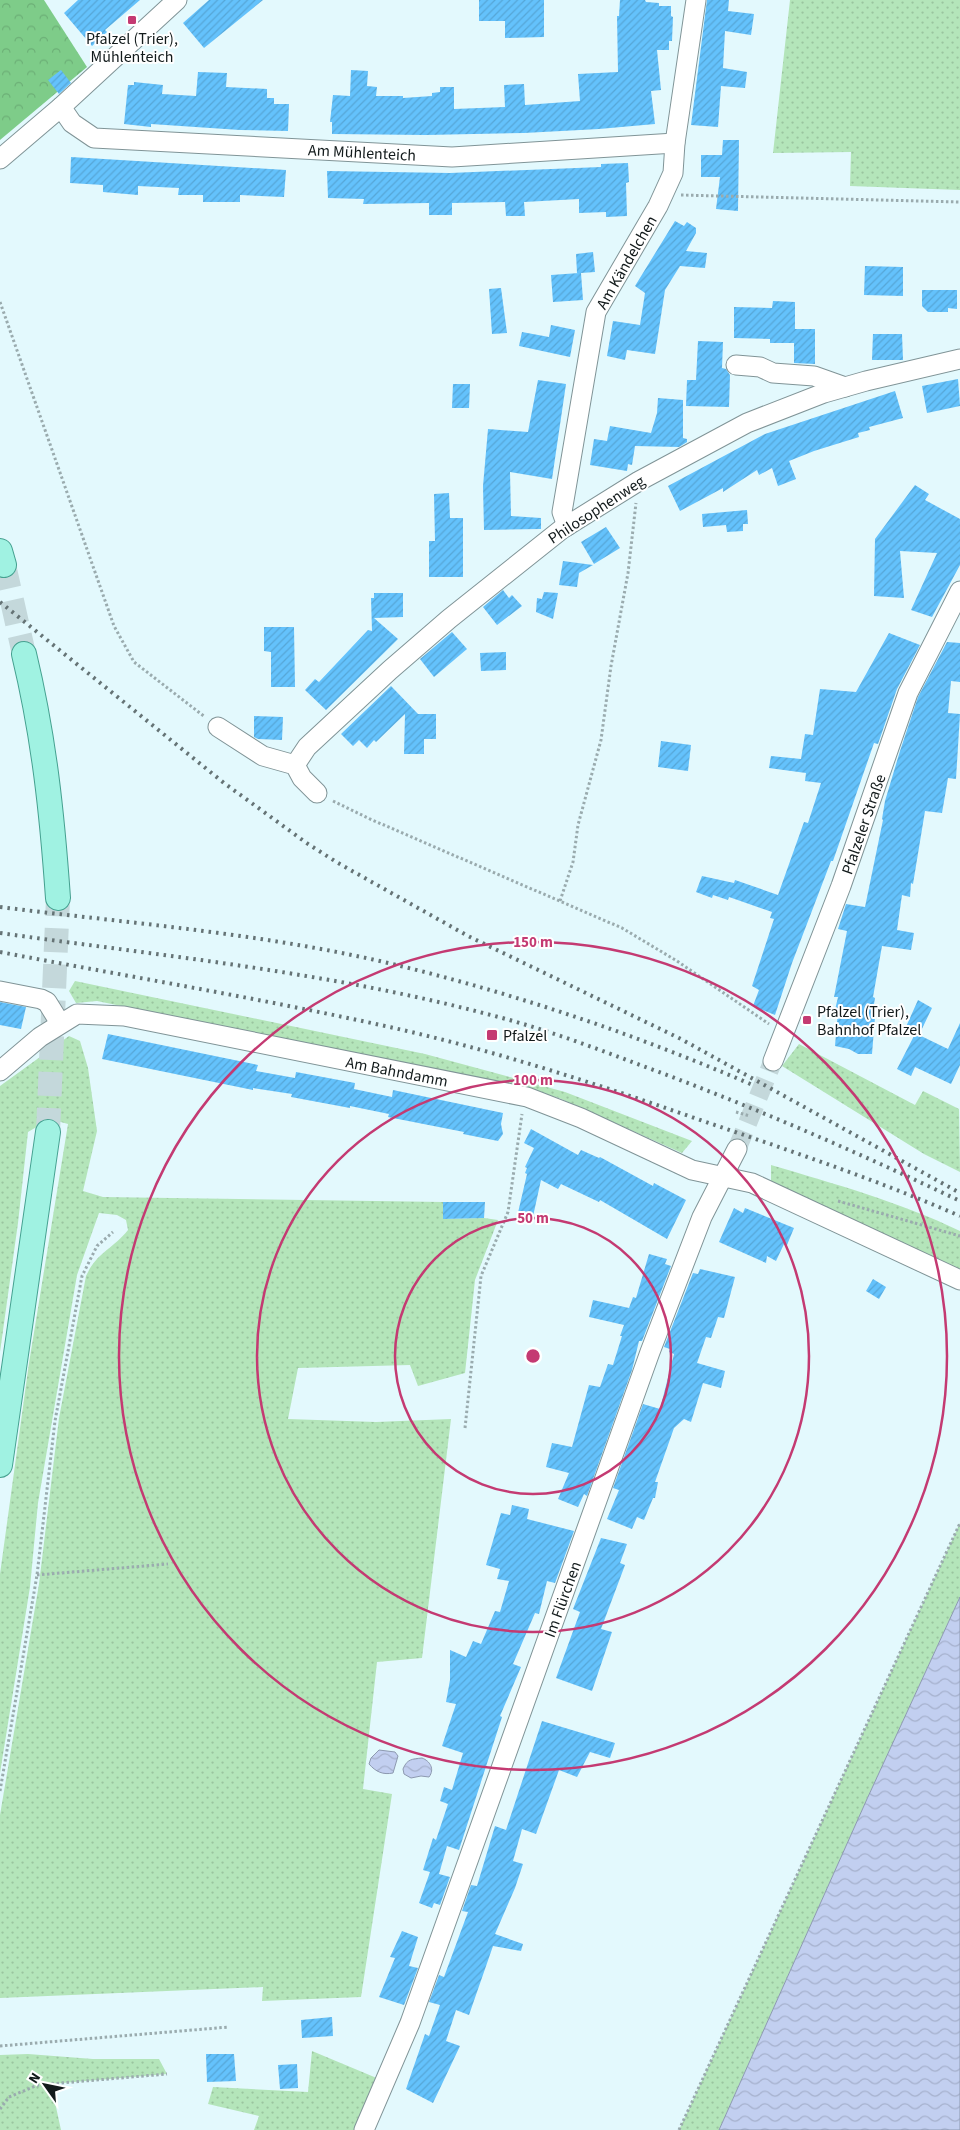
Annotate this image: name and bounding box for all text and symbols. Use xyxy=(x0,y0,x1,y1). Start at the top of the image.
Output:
marker: Pfalzel (Trier), Mühlenteich xyxy=(126,14,138,26)
place label: Pfalzel (Trier), Mühlenteich xyxy=(86,28,178,68)
street label: Am Mühlenteich xyxy=(307,139,416,167)
street label: Am Kändelchen xyxy=(591,212,663,313)
street label: Philosophenweg xyxy=(544,470,649,549)
street label: Pfalzeler Straße xyxy=(836,771,891,877)
text: 150 m xyxy=(513,932,553,953)
place label: Pfalzel (Trier), Bahnhof Pfalzel xyxy=(817,1001,921,1041)
marker: Pfalzel (Trier), Bahnhof Pfalzel xyxy=(801,1014,813,1026)
place label: Pfalzel xyxy=(503,1025,547,1047)
marker: Pfalzel xyxy=(485,1028,499,1042)
street label: Am Bahndamm xyxy=(344,1051,450,1093)
text: 100 m xyxy=(513,1070,553,1091)
text: 50 m xyxy=(517,1208,549,1229)
centre of rings xyxy=(524,1347,542,1365)
street label: Im Flürchen xyxy=(539,1558,587,1640)
north arrow xyxy=(20,2060,70,2110)
text: N xyxy=(24,2069,46,2088)

